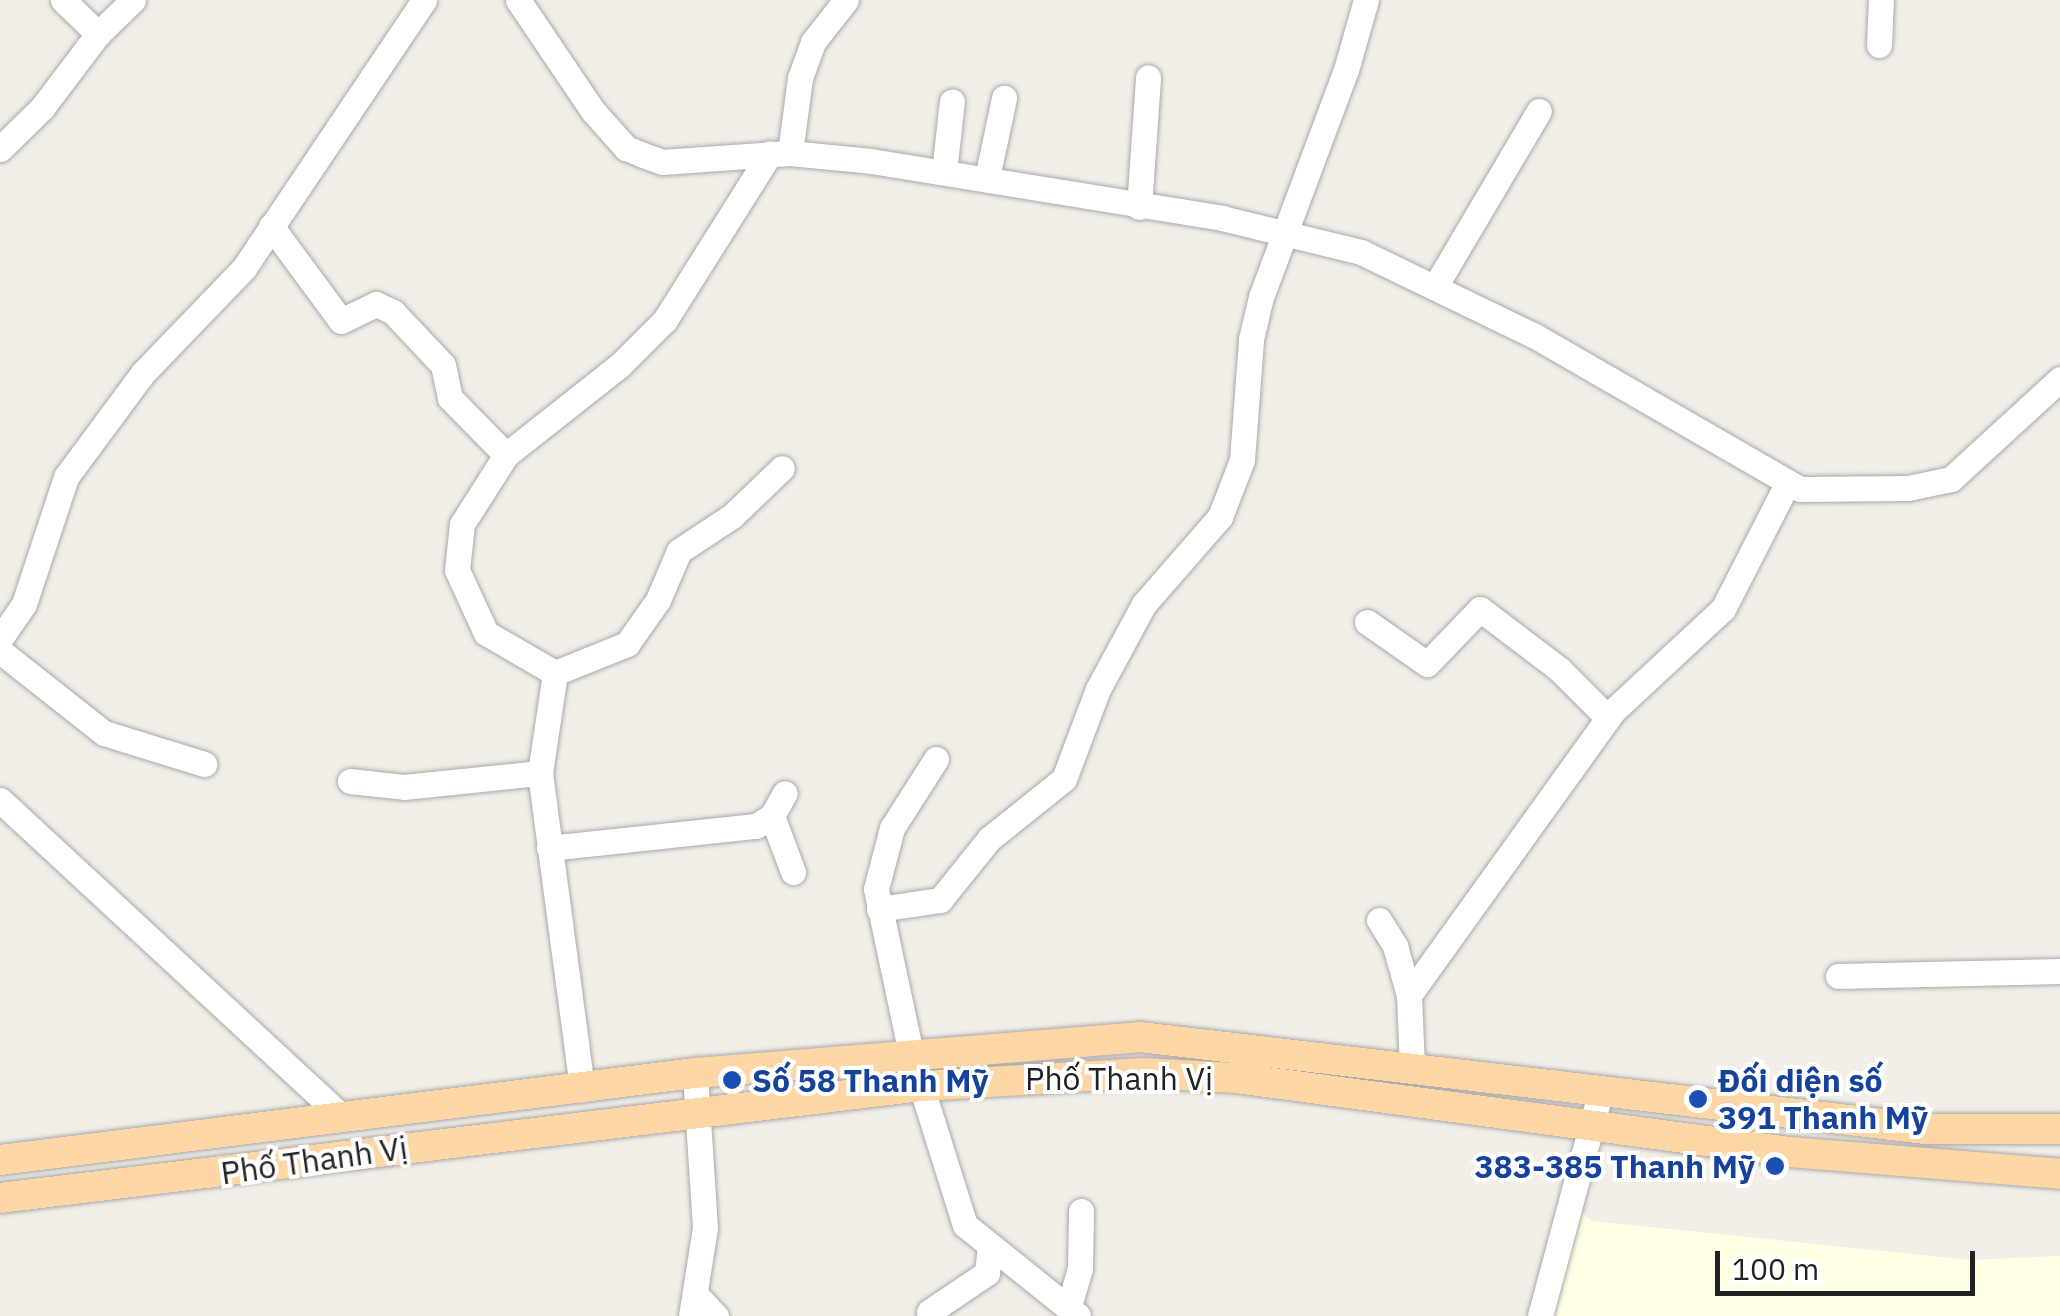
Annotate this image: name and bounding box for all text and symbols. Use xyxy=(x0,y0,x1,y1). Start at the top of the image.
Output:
street label: Phố Thanh Vị xyxy=(1025,1059,1213,1097)
place label: Số 58 Thanh Mỹ xyxy=(752,1061,988,1099)
place label: Đối diện số 391 Thanh Mỹ xyxy=(1718,1062,1928,1137)
marker: Số 58 Thanh Mỹ xyxy=(721,1069,743,1091)
marker: Đối diện số 391 Thanh Mỹ xyxy=(1687,1088,1709,1110)
street label: Phố Thanh Vị xyxy=(218,1128,410,1192)
place label: 383-385 Thanh Mỹ xyxy=(1474,1147,1755,1185)
marker: 383-385 Thanh Mỹ xyxy=(1764,1155,1786,1177)
scale bar xyxy=(1720,1231,1980,1293)
text: 100 m xyxy=(1732,1249,1819,1288)

